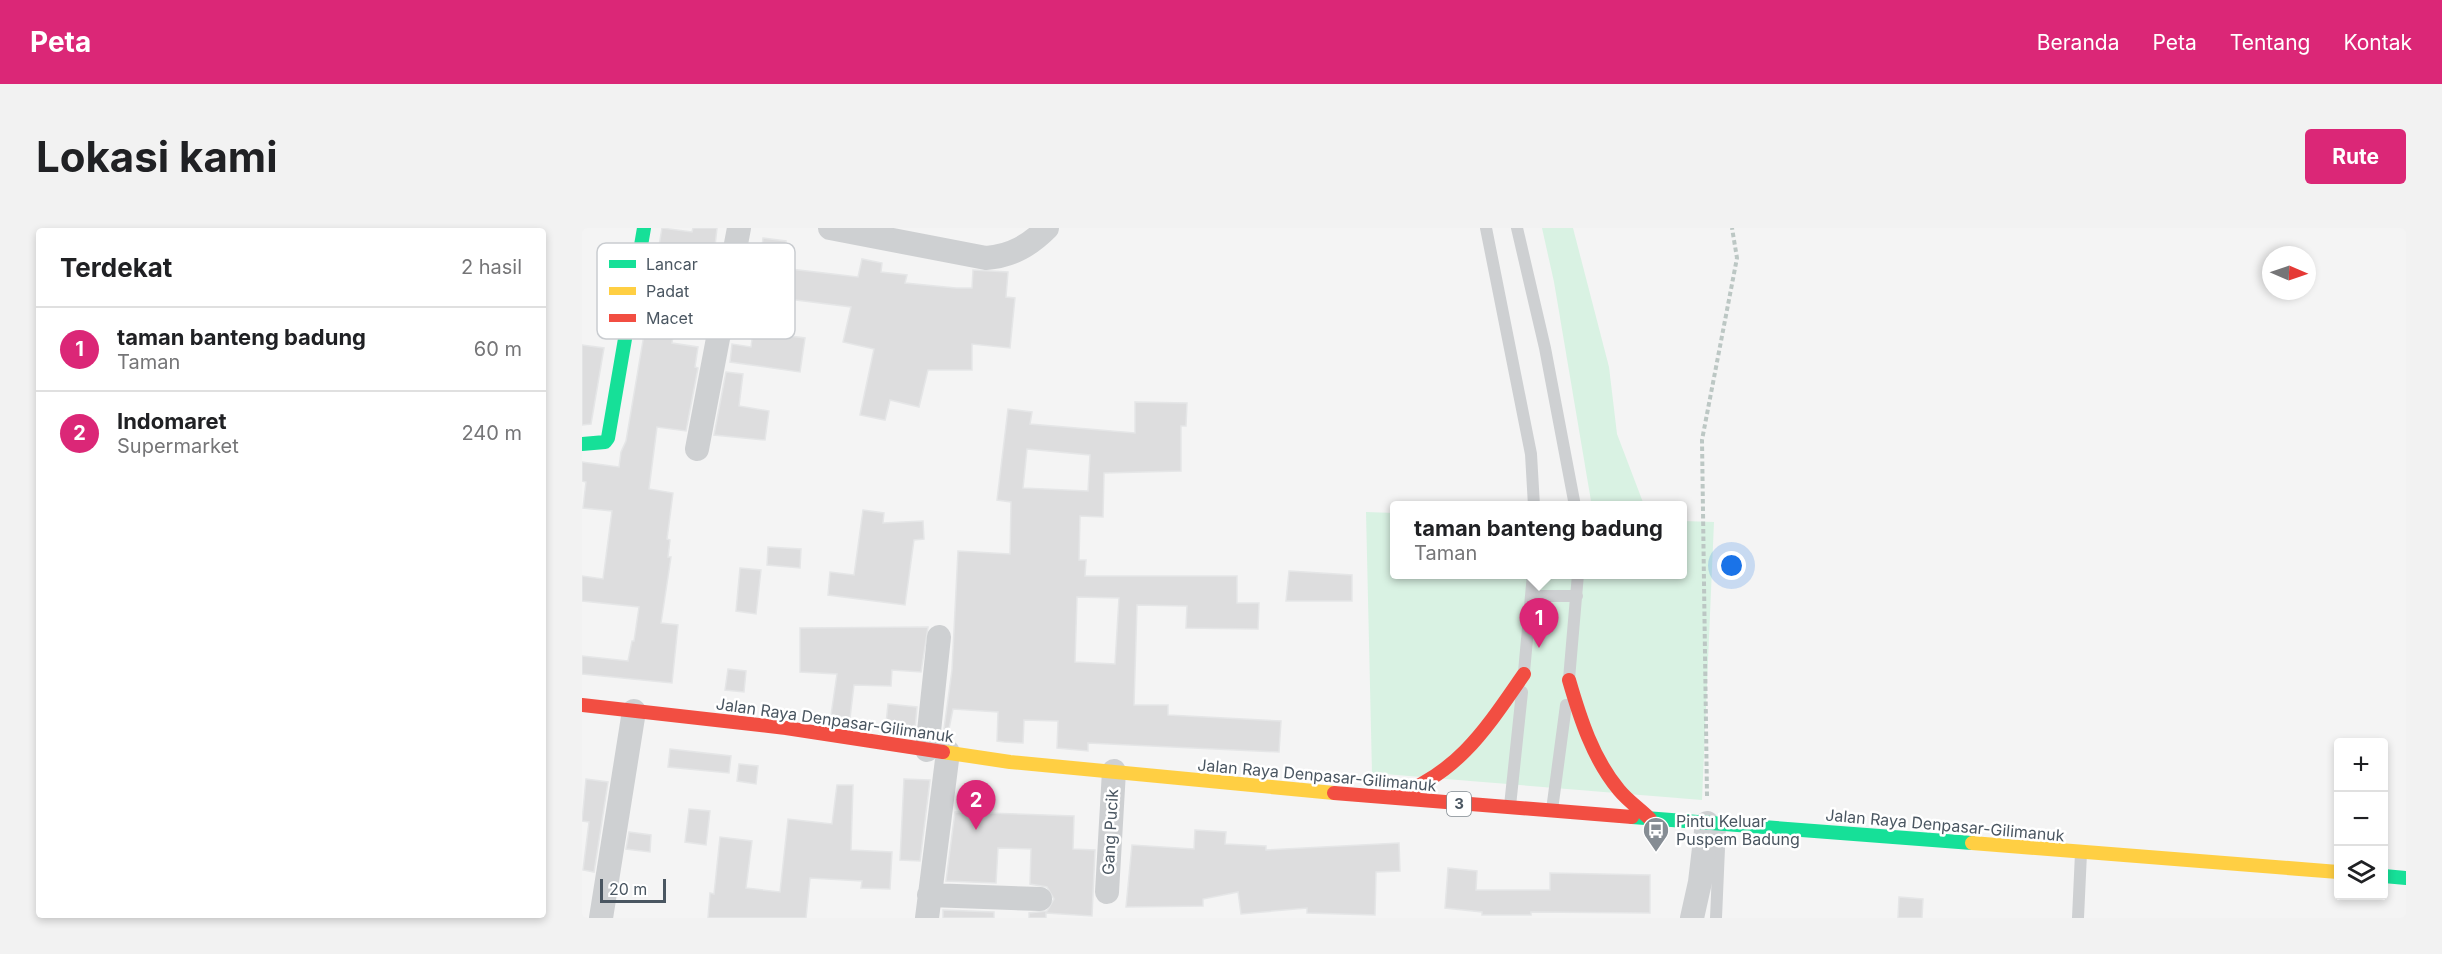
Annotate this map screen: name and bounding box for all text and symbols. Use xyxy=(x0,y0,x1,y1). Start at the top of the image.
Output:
text: Peta xyxy=(30,25,91,59)
text: Beranda xyxy=(2037,30,2119,55)
text: Peta xyxy=(2152,30,2197,55)
text: Tentang xyxy=(2230,30,2310,55)
text: Kontak xyxy=(2343,30,2412,55)
button: Rute xyxy=(2305,129,2406,184)
text: Lokasi kami xyxy=(36,131,278,182)
legend xyxy=(597,243,795,339)
north arrow xyxy=(2262,246,2316,300)
text: Terdekat xyxy=(60,252,172,283)
text: Lancar xyxy=(646,254,698,274)
text: 2 hasil xyxy=(461,255,522,279)
text: Padat xyxy=(646,281,689,301)
text: Macet xyxy=(646,308,693,328)
text: taman banteng badung xyxy=(117,324,366,350)
text: 1 xyxy=(75,337,84,361)
text: 60 m xyxy=(474,337,522,361)
text: Taman xyxy=(117,350,180,374)
text: Indomaret xyxy=(117,408,227,434)
text: 2 xyxy=(73,421,86,445)
text: 240 m xyxy=(461,421,522,445)
text: Supermarket xyxy=(117,434,239,458)
popup xyxy=(1390,501,1687,579)
text: taman banteng badung xyxy=(1414,515,1663,541)
text: Taman xyxy=(1414,541,1477,565)
your location xyxy=(1717,551,1746,580)
pin: 1 xyxy=(1520,598,1558,648)
street label: Jalan Raya Denpasar-Gilimanuk xyxy=(715,693,955,747)
map controls xyxy=(2334,738,2388,900)
button: + xyxy=(2334,738,2388,792)
street label: Jalan Raya Denpasar-Gilimanuk xyxy=(1197,755,1438,795)
pin: 2 xyxy=(956,780,996,830)
street label: Gang Pucik xyxy=(1098,788,1122,876)
road number: 3 xyxy=(1447,792,1471,816)
button: − xyxy=(2334,792,2388,846)
street label: Jalan Raya Denpasar-Gilimanuk xyxy=(1825,805,2066,845)
place label: Pintu Keluar Puspem Badung xyxy=(1676,811,1800,849)
bus stop icon: Pintu Keluar Puspem Badung xyxy=(1641,815,1671,853)
button: layers xyxy=(2334,846,2388,900)
scale bar xyxy=(600,876,666,904)
text: 20 m xyxy=(609,879,647,899)

